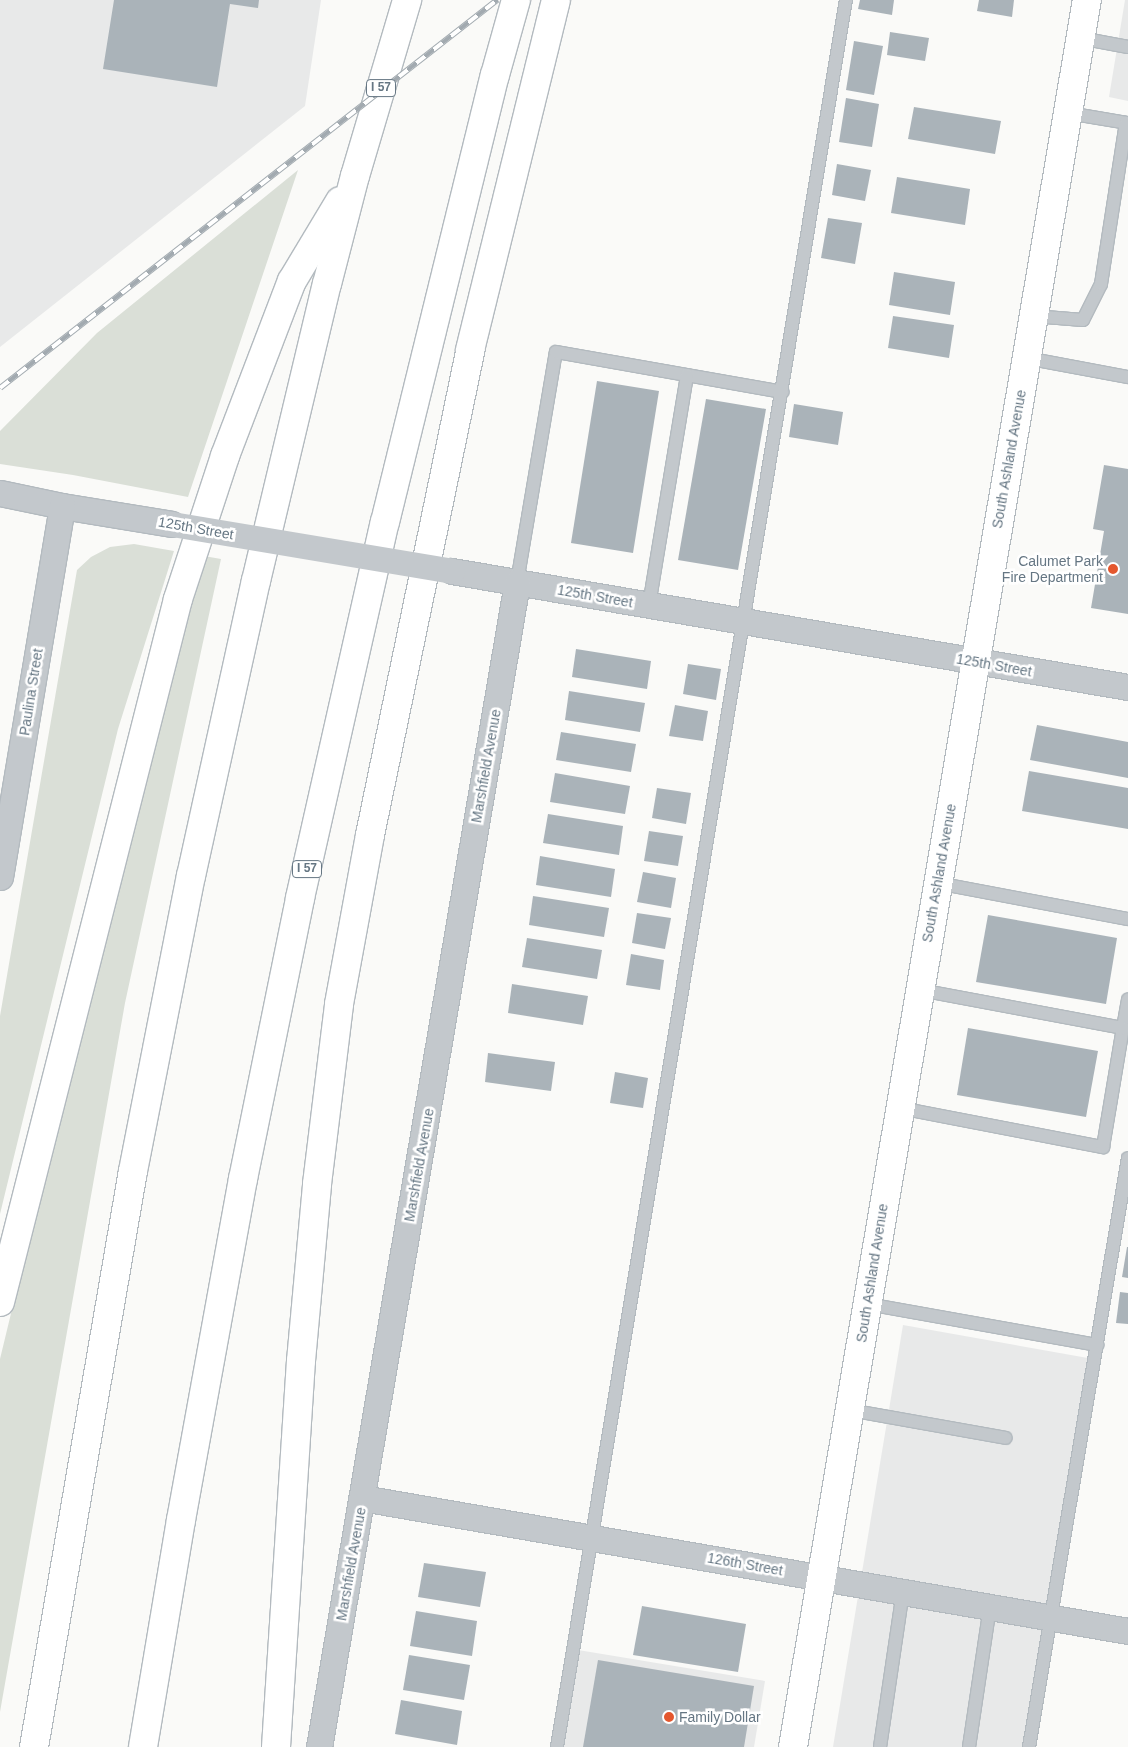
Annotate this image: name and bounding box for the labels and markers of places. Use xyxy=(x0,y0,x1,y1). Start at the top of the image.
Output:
place label: Calumet Park Fire Department xyxy=(1002,553,1103,586)
marker: Calumet Park Fire Department xyxy=(1107,563,1119,575)
place label: Family Dollar xyxy=(679,1709,761,1725)
marker: Family Dollar xyxy=(663,1711,675,1723)

